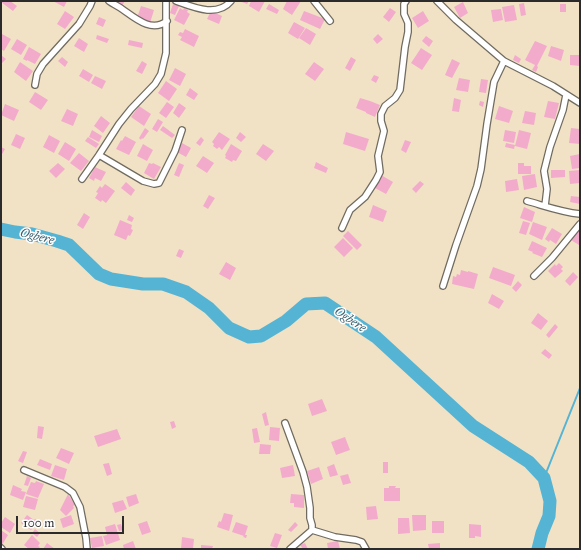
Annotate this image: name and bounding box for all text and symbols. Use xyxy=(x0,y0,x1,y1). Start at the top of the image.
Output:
water label: Ogbere xyxy=(18,225,56,249)
water label: Ogbere xyxy=(331,304,369,336)
scale bar xyxy=(18,508,126,534)
text: 100 m xyxy=(23,516,54,530)

